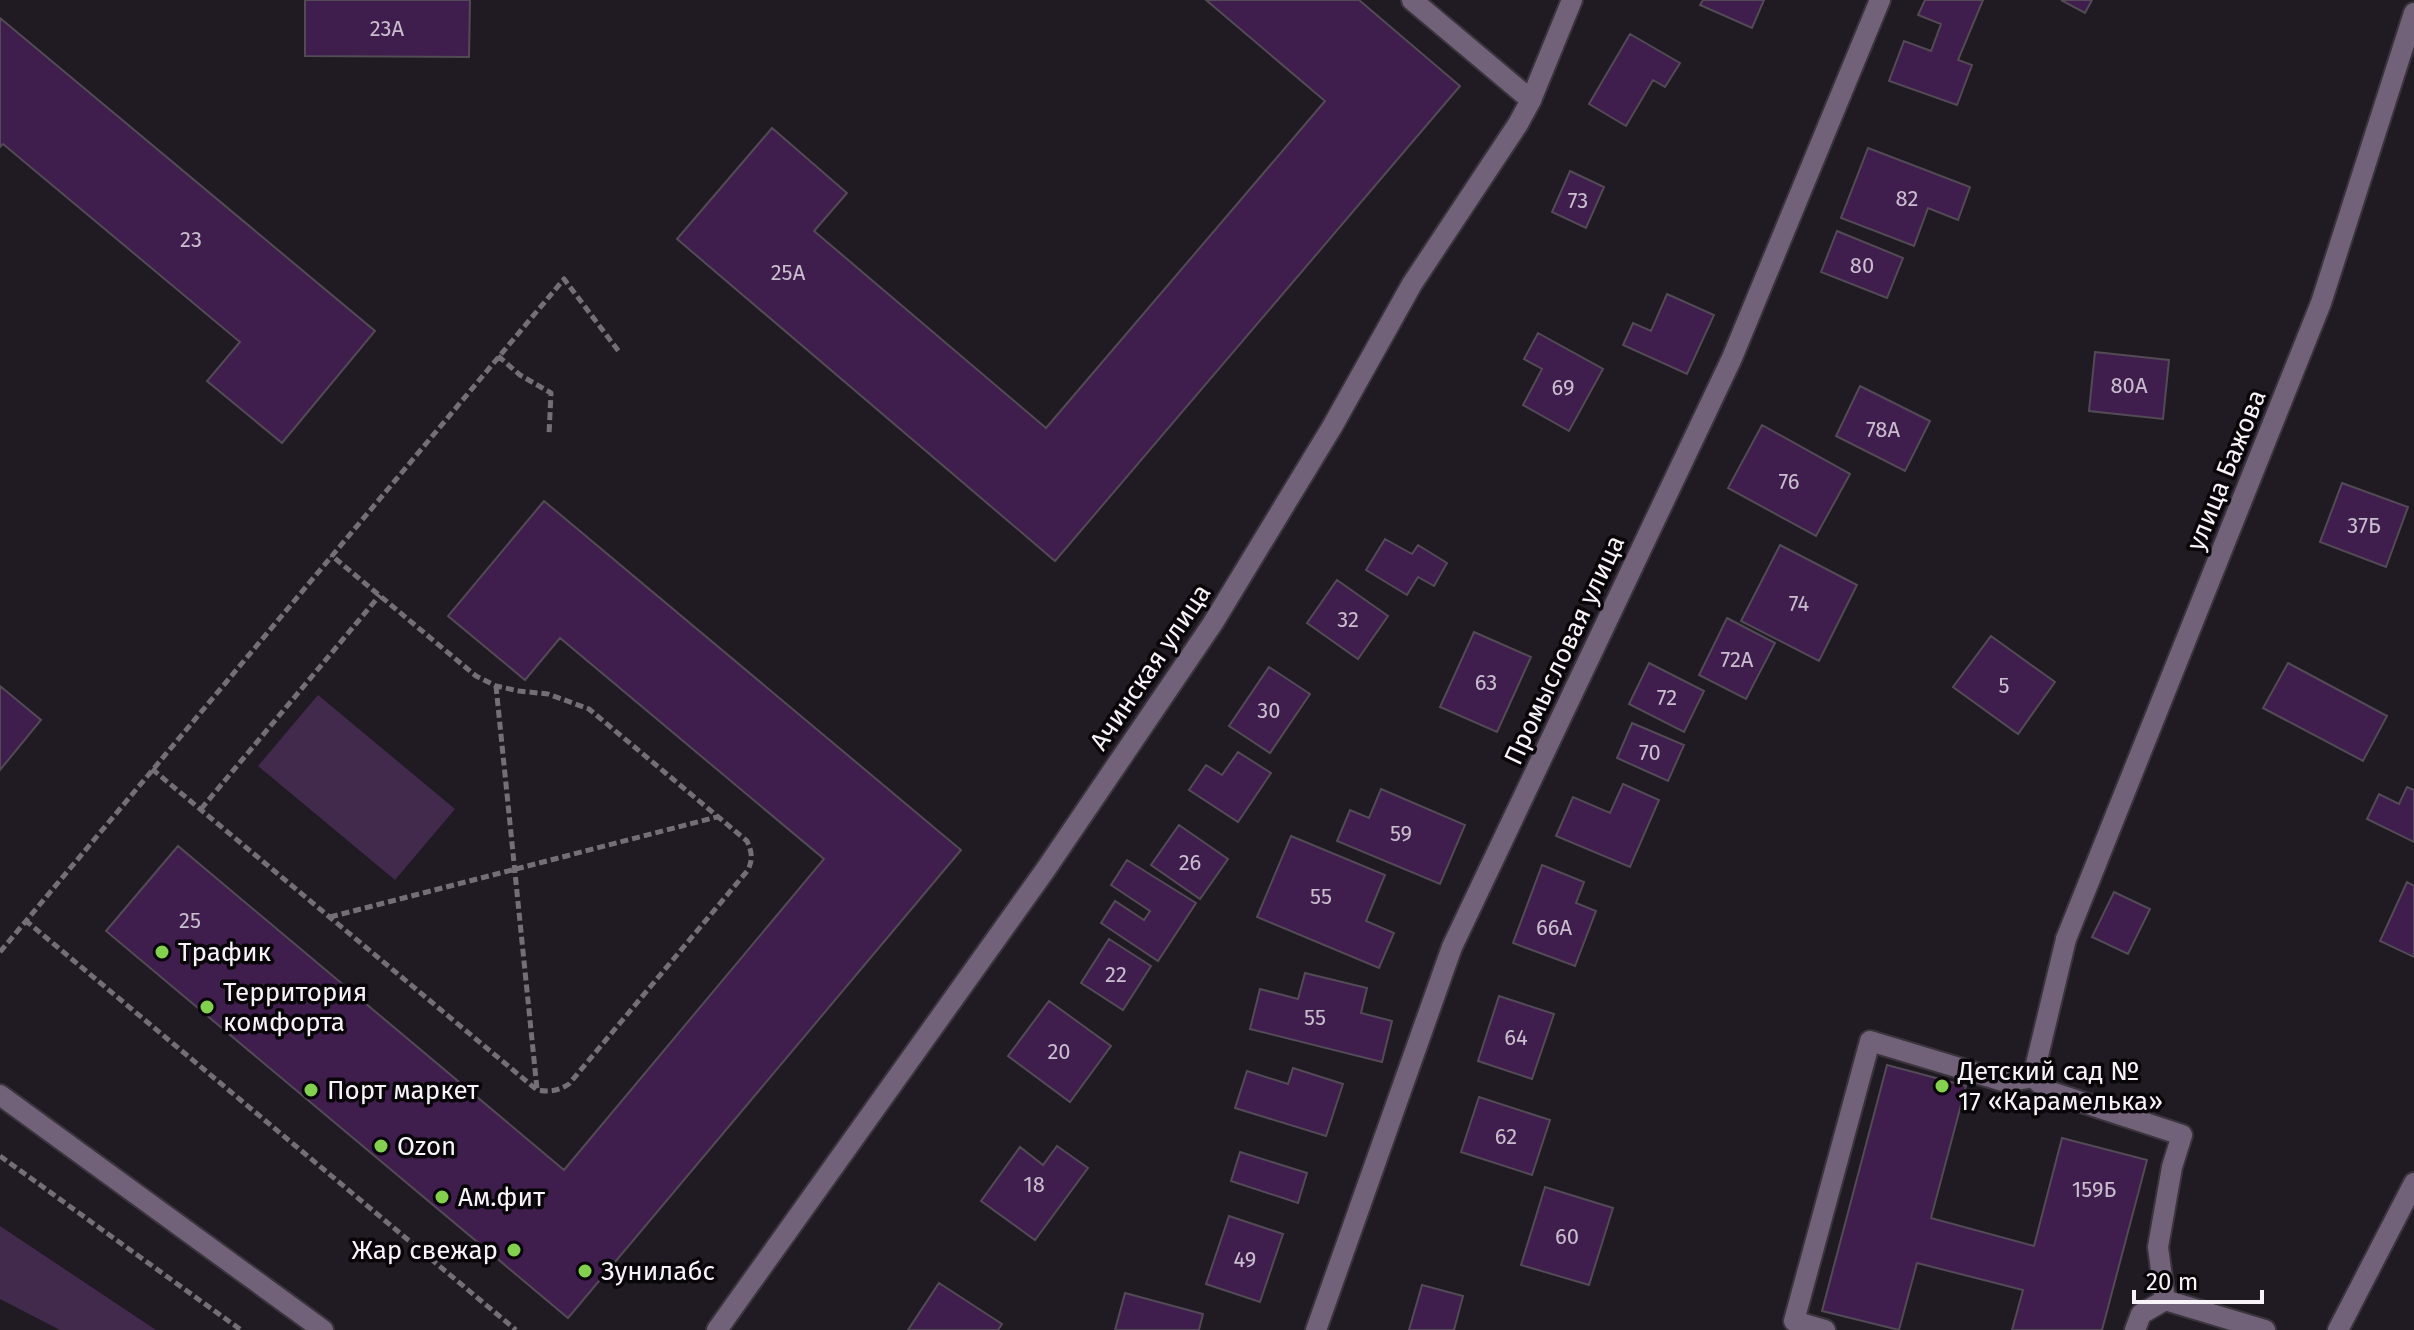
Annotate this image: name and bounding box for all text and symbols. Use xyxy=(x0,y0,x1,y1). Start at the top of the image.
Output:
house number: 23А xyxy=(370,15,405,42)
house number: 82 xyxy=(1896,185,1918,212)
house number: 73 xyxy=(1568,187,1588,214)
house number: 23 xyxy=(180,226,202,253)
house number: 80 xyxy=(1850,252,1874,279)
house number: 25А xyxy=(771,259,806,286)
house number: 80А xyxy=(2110,372,2148,399)
house number: 69 xyxy=(1552,374,1574,401)
street label: улица Бажова xyxy=(2180,385,2273,555)
house number: 78А xyxy=(1866,416,1900,443)
house number: 76 xyxy=(1779,468,1800,495)
house number: 37Б xyxy=(2347,512,2381,539)
street label: Промысловая улица xyxy=(1498,531,1631,770)
street label: Ачинская улица xyxy=(1083,578,1217,756)
house number: 74 xyxy=(1789,590,1810,617)
house number: 32 xyxy=(1337,606,1359,633)
house number: 72А xyxy=(1721,646,1754,673)
house number: 63 xyxy=(1475,669,1497,696)
house number: 5 xyxy=(1998,672,2010,699)
house number: 72 xyxy=(1657,684,1677,711)
house number: 30 xyxy=(1257,697,1281,724)
house number: 70 xyxy=(1639,739,1661,766)
house number: 59 xyxy=(1390,820,1412,847)
house number: 26 xyxy=(1179,849,1201,876)
house number: 55 xyxy=(1310,883,1332,910)
house number: 25 xyxy=(179,907,201,934)
house number: 66А xyxy=(1536,914,1572,941)
place label: Трафик xyxy=(178,937,272,968)
marker: Трафик xyxy=(153,943,171,961)
house number: 22 xyxy=(1105,961,1127,988)
place label: Территория комфорта xyxy=(223,977,367,1038)
marker: Территория комфорта xyxy=(198,998,216,1016)
house number: 55 xyxy=(1304,1004,1326,1031)
house number: 64 xyxy=(1504,1024,1528,1051)
house number: 20 xyxy=(1047,1038,1071,1065)
place label: Детский сад № 17 «Карамелька» xyxy=(1957,1056,2163,1117)
place label: Порт маркет xyxy=(327,1075,479,1106)
marker: Детский сад № 17 «Карамелька» xyxy=(1933,1077,1951,1095)
marker: Порт маркет xyxy=(302,1081,320,1099)
house number: 62 xyxy=(1495,1123,1517,1150)
place label: Ozon xyxy=(397,1131,456,1162)
marker: Ozon xyxy=(372,1137,390,1155)
house number: 18 xyxy=(1023,1171,1045,1198)
house number: 159Б xyxy=(2072,1176,2117,1203)
place label: Ам.фит xyxy=(458,1182,545,1213)
marker: Ам.фит xyxy=(433,1188,451,1206)
house number: 60 xyxy=(1555,1223,1579,1250)
place label: Жар свежар xyxy=(352,1235,498,1266)
marker: Жар свежар xyxy=(505,1241,523,1259)
house number: 49 xyxy=(1234,1246,1256,1273)
scale bar xyxy=(2134,1254,2262,1304)
place label: Зунилабс xyxy=(601,1256,715,1287)
marker: Зунилабс xyxy=(576,1262,594,1280)
text: 20 m xyxy=(2146,1268,2198,1296)

